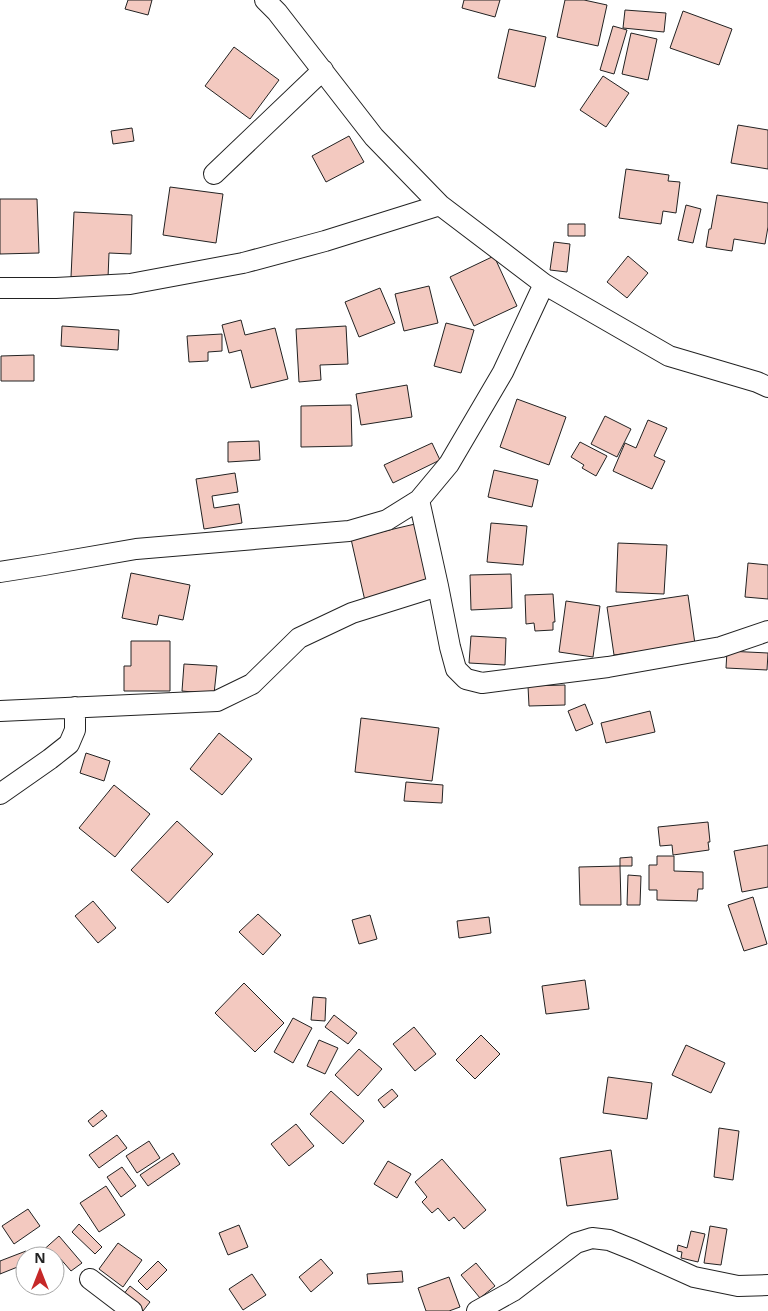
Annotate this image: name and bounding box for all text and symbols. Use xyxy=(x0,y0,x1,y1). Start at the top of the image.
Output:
north arrow xyxy=(15,1246,65,1296)
text: N xyxy=(34,1248,46,1267)

